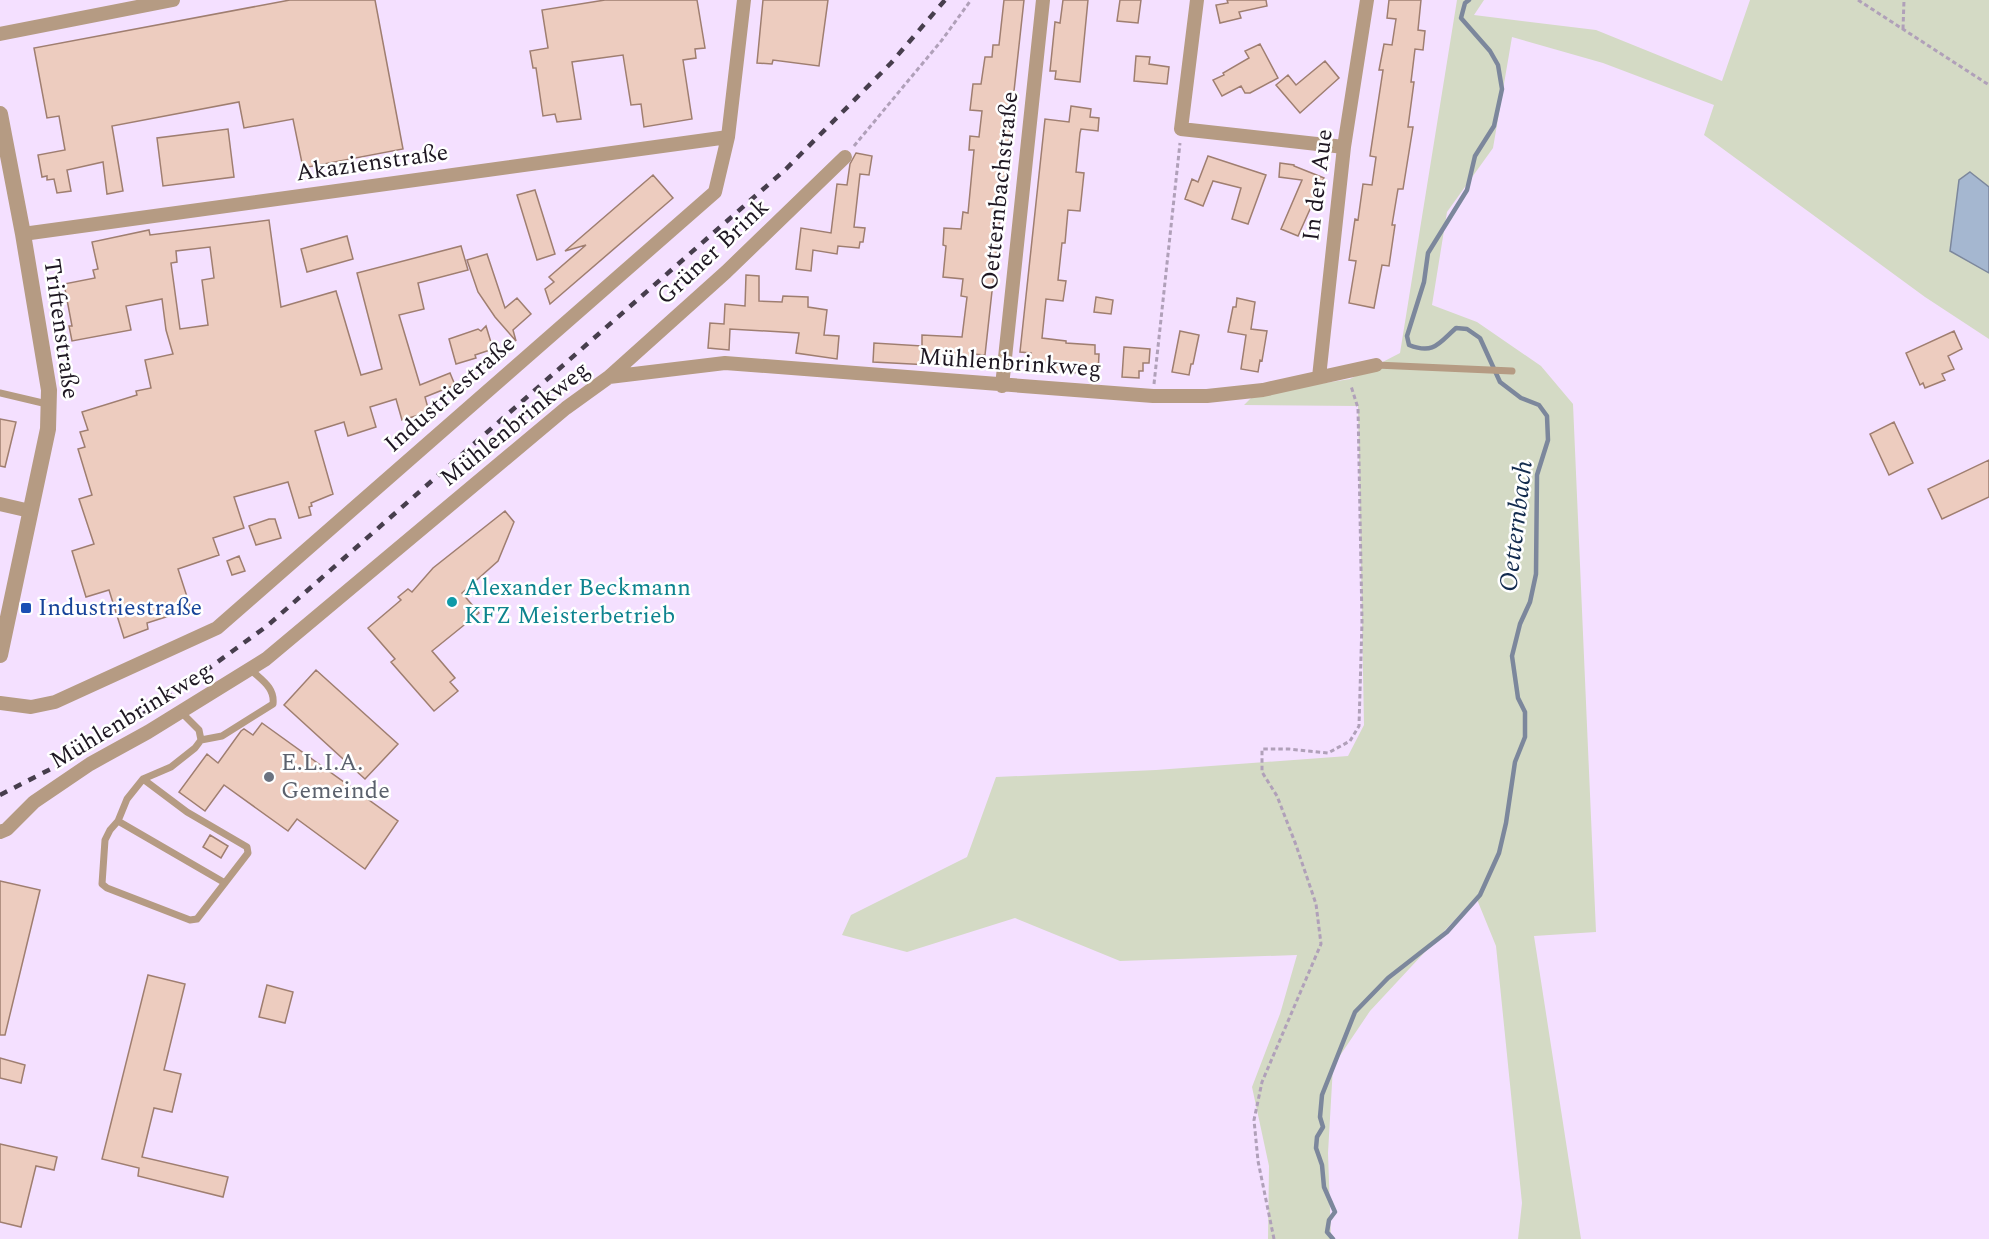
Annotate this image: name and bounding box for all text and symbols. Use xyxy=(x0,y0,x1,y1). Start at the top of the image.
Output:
street label: Oetternbachstraße xyxy=(972,90,1028,292)
street label: In der Aue xyxy=(1293,127,1343,243)
street label: Akazienstraße xyxy=(294,134,450,192)
street label: Grüner Brink xyxy=(649,190,777,314)
street label: Triftenstraße xyxy=(33,257,89,401)
street label: Industriestraße xyxy=(376,327,524,461)
street label: Mühlenbrinkweg xyxy=(917,339,1103,387)
street label: Mühlenbrinkweg xyxy=(432,352,598,496)
water label: Oetternbach xyxy=(1488,458,1544,594)
place label: Alexander Beckmann KFZ Meisterbetrieb xyxy=(464,570,691,634)
place label: Industriestraße xyxy=(38,590,202,626)
marker: Alexander Beckmann KFZ Meisterbetrieb xyxy=(445,595,459,609)
marker: Industriestraße xyxy=(19,601,33,615)
street label: Mühlenbrinkweg xyxy=(43,653,219,779)
place label: E.L.I.A. Gemeinde xyxy=(281,745,390,809)
marker: E.L.I.A. Gemeinde xyxy=(262,770,276,784)

